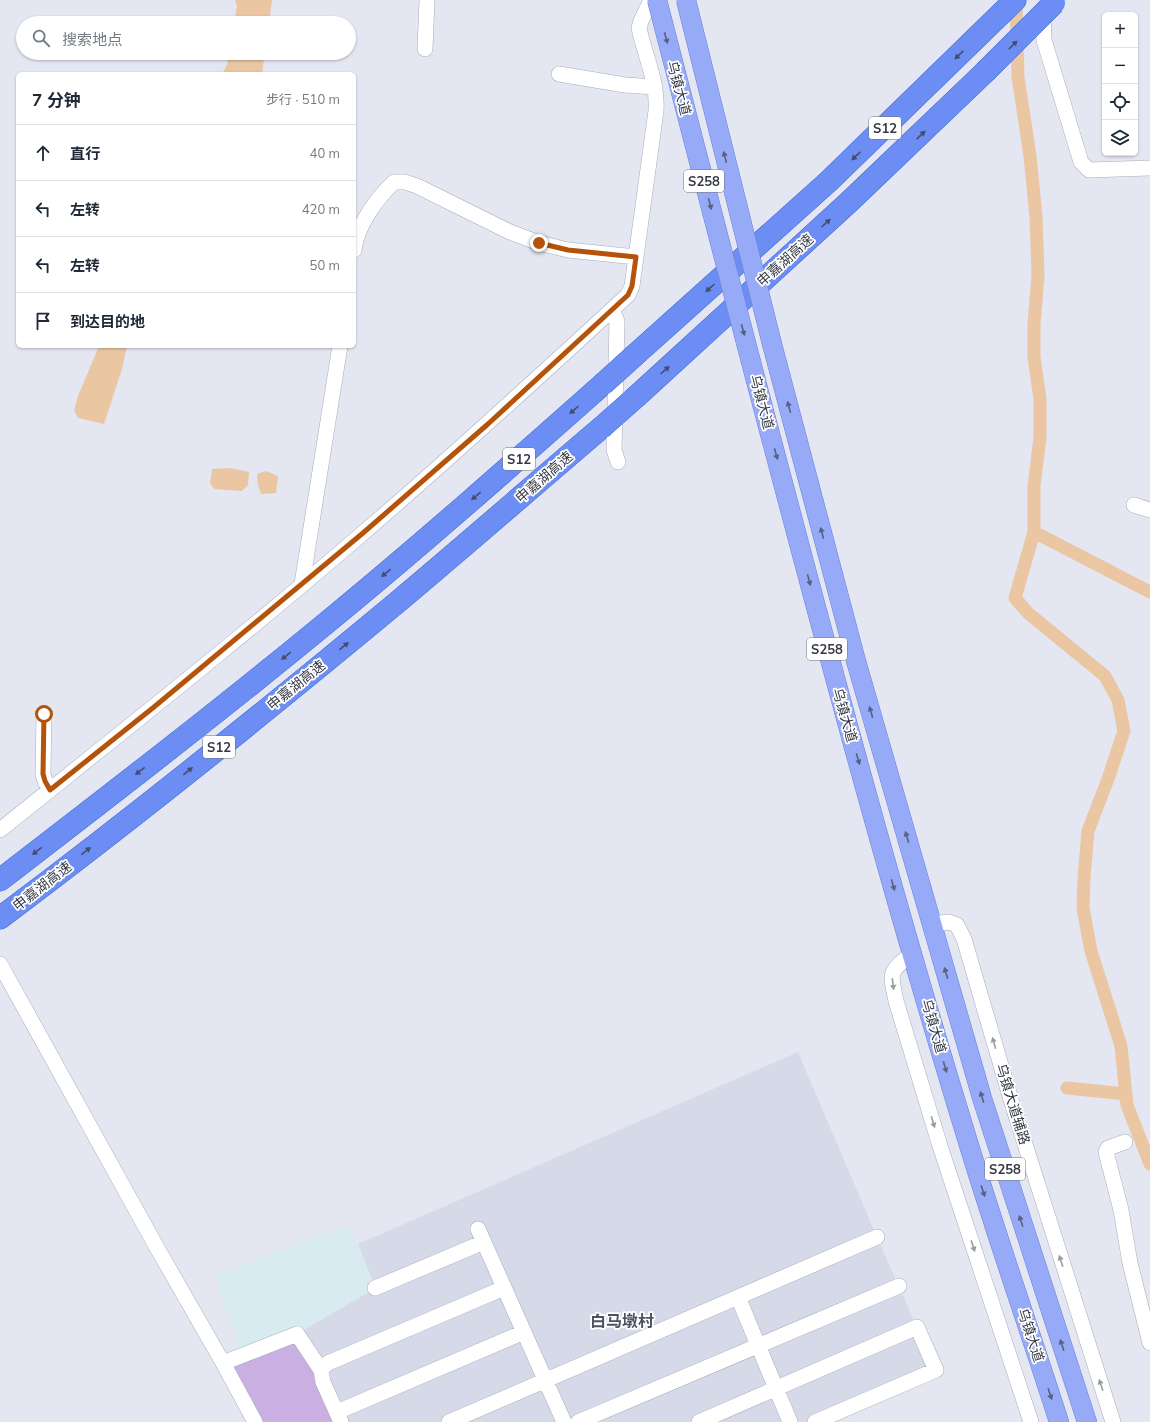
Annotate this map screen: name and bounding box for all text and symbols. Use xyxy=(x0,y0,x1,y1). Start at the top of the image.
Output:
map controls xyxy=(1102,12,1138,156)
button: + xyxy=(1102,12,1138,48)
search box xyxy=(16,16,356,60)
icon: search xyxy=(30,27,52,49)
text: 搜索地点 xyxy=(62,30,122,49)
one-way arrow xyxy=(663,32,669,44)
one-way arrow xyxy=(1008,40,1018,49)
button: − xyxy=(1102,48,1138,84)
one-way arrow xyxy=(954,50,964,60)
street label: 乌镇大道 xyxy=(663,59,695,117)
button: locate xyxy=(1102,84,1138,120)
text: 7 分钟 xyxy=(32,89,81,110)
text: 步行 · 510 m xyxy=(266,91,340,107)
road number: S12 xyxy=(869,117,901,139)
button: layers xyxy=(1102,120,1138,156)
one-way arrow xyxy=(916,130,926,140)
icon: ahead xyxy=(32,142,54,164)
text: 直行 xyxy=(70,144,100,163)
text: 40 m xyxy=(310,145,340,161)
one-way arrow xyxy=(722,150,728,162)
one-way arrow xyxy=(851,151,861,161)
road number: S258 xyxy=(684,170,724,192)
icon: left xyxy=(32,198,54,220)
one-way arrow xyxy=(707,198,713,210)
text: 左转 xyxy=(70,200,100,219)
text: 420 m xyxy=(302,201,340,217)
one-way arrow xyxy=(821,219,831,228)
street label: 申嘉湖高速 xyxy=(753,230,817,290)
route end xyxy=(530,234,548,252)
icon: left xyxy=(32,254,54,276)
text: 左转 xyxy=(70,256,100,275)
text: 50 m xyxy=(310,257,340,273)
one-way arrow xyxy=(705,284,715,293)
icon: arrive xyxy=(32,310,54,332)
text: 到达目的地 xyxy=(70,312,145,331)
one-way arrow xyxy=(740,324,746,336)
one-way arrow xyxy=(660,365,670,375)
street label: 乌镇大道 xyxy=(746,373,778,431)
one-way arrow xyxy=(785,401,791,413)
one-way arrow xyxy=(569,405,579,415)
street label: 申嘉湖高速 xyxy=(512,447,576,507)
road number: S12 xyxy=(503,448,535,470)
one-way arrow xyxy=(773,448,779,461)
one-way arrow xyxy=(472,491,481,500)
one-way arrow xyxy=(819,526,825,538)
one-way arrow xyxy=(380,569,391,578)
one-way arrow xyxy=(806,574,812,586)
road number: S258 xyxy=(807,638,847,660)
one-way arrow xyxy=(339,641,350,650)
one-way arrow xyxy=(280,652,291,660)
street label: 申嘉湖高速 xyxy=(263,656,329,714)
street label: 乌镇大道 xyxy=(829,686,861,744)
route start xyxy=(35,705,53,723)
one-way arrow xyxy=(868,706,874,718)
road number: S12 xyxy=(203,736,235,758)
one-way arrow xyxy=(855,754,861,766)
one-way arrow xyxy=(134,767,145,776)
one-way arrow xyxy=(183,767,194,775)
one-way arrow xyxy=(904,831,910,843)
one-way arrow xyxy=(32,847,42,855)
one-way arrow xyxy=(81,847,92,856)
street label: 申嘉湖高速 xyxy=(9,857,75,915)
one-way arrow xyxy=(890,879,896,891)
one-way arrow xyxy=(943,966,949,978)
one-way arrow xyxy=(890,978,896,990)
street label: 乌镇大道 xyxy=(918,997,950,1055)
one-way arrow xyxy=(991,1037,997,1049)
one-way arrow xyxy=(942,1061,948,1073)
street label: 乌镇大道辅路 xyxy=(992,1061,1034,1147)
one-way arrow xyxy=(979,1091,985,1103)
one-way arrow xyxy=(930,1117,936,1129)
road number: S258 xyxy=(985,1158,1025,1180)
one-way arrow xyxy=(981,1185,987,1197)
one-way arrow xyxy=(1018,1215,1024,1227)
one-way arrow xyxy=(970,1240,976,1252)
one-way arrow xyxy=(1058,1255,1064,1267)
street label: 乌镇大道 xyxy=(1014,1306,1048,1364)
district label: 白马墩村 xyxy=(590,1311,654,1331)
one-way arrow xyxy=(1058,1339,1064,1351)
one-way arrow xyxy=(1098,1379,1104,1391)
one-way arrow xyxy=(1047,1389,1053,1401)

